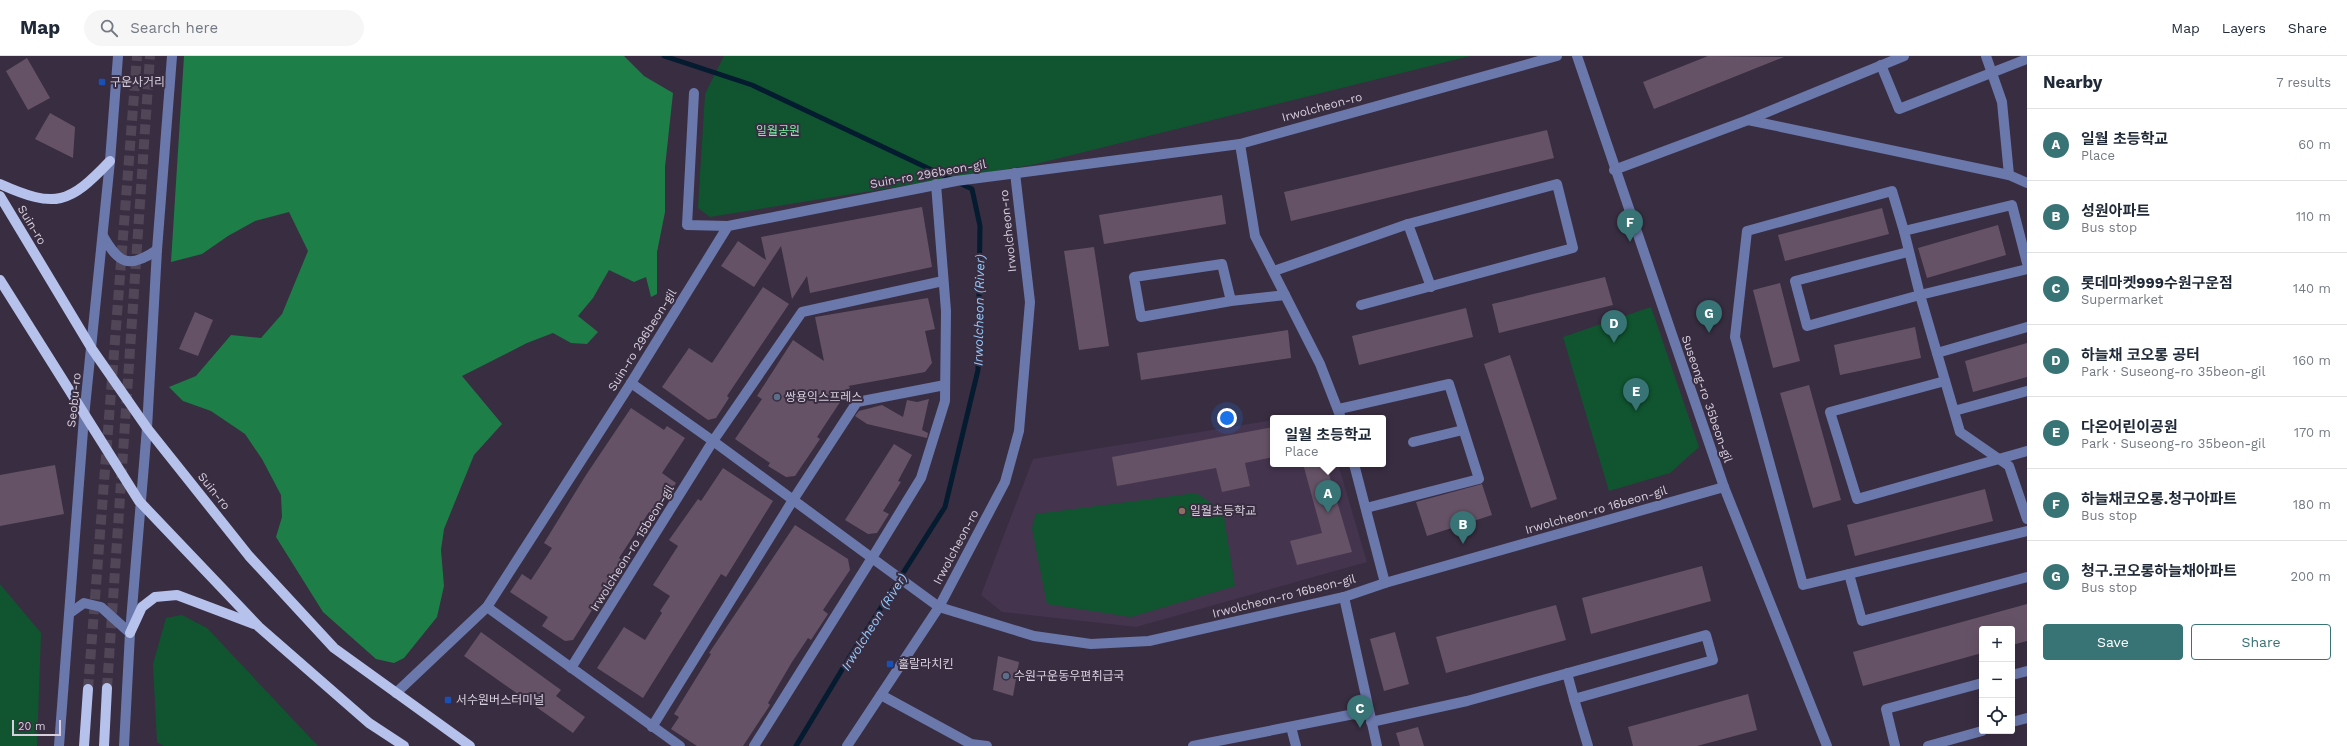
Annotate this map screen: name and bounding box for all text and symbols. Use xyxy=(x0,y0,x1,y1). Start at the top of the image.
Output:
search box xyxy=(84,10,364,46)
text: Map xyxy=(20,16,60,39)
icon: search xyxy=(98,17,120,39)
text: Search here xyxy=(130,19,218,37)
text: Map xyxy=(2171,20,2200,36)
text: Layers xyxy=(2222,20,2266,36)
text: Share xyxy=(2288,20,2327,36)
text: Nearby xyxy=(2043,72,2102,92)
place label: 구운사거리 xyxy=(110,75,165,89)
text: 7 results xyxy=(2276,75,2331,90)
marker: 구운사거리 xyxy=(97,77,107,87)
street label: Irwolcheon-ro xyxy=(1280,90,1364,124)
park label: 일월공원 xyxy=(756,124,800,138)
text: 일월 초등학교 xyxy=(2081,130,2168,148)
text: A xyxy=(2052,137,2060,152)
text: 60 m xyxy=(2298,137,2331,152)
text: Place xyxy=(2081,148,2115,163)
street label: Suin-ro 296beon-gil xyxy=(869,157,988,191)
street label: Irwolcheon-ro xyxy=(997,189,1019,273)
text: 성원아파트 xyxy=(2081,202,2150,220)
street label: Suin-ro xyxy=(15,203,49,247)
pin: F xyxy=(1617,209,1643,242)
text: B xyxy=(2052,209,2060,224)
text: 110 m xyxy=(2296,209,2331,224)
text: Bus stop xyxy=(2081,220,2137,235)
water label: Irwolcheon (River) xyxy=(971,254,987,366)
text: 롯데마켓999수원구운점 xyxy=(2081,274,2233,292)
text: C xyxy=(2052,281,2060,296)
text: 140 m xyxy=(2293,281,2331,296)
street label: Suin-ro 296beon-gil xyxy=(605,286,679,394)
text: Supermarket xyxy=(2081,292,2163,307)
pin: G xyxy=(1696,300,1722,333)
pin: D xyxy=(1601,310,1627,343)
street label: Suseong-ro 35beon-gil xyxy=(1679,333,1736,465)
text: 하늘채 코오롱 공터 xyxy=(2081,346,2200,364)
text: D xyxy=(2051,353,2061,368)
text: 160 m xyxy=(2293,353,2331,368)
text: Park · Suseong-ro 35beon-gil xyxy=(2081,364,2265,379)
street label: Seobu-ro xyxy=(64,372,84,428)
pin: E xyxy=(1623,378,1649,411)
place label: 쌍용익스프레스 xyxy=(785,390,862,404)
marker: 쌍용익스프레스 xyxy=(772,392,782,402)
your location xyxy=(1217,408,1237,428)
popup xyxy=(1270,415,1386,467)
text: 다온어린이공원 xyxy=(2081,418,2178,436)
text: E xyxy=(2052,425,2060,440)
text: 170 m xyxy=(2294,425,2331,440)
text: 일월 초등학교 xyxy=(1284,426,1372,444)
text: Park · Suseong-ro 35beon-gil xyxy=(2081,436,2265,451)
text: Place xyxy=(1284,444,1319,459)
street label: Suin-ro xyxy=(195,470,233,512)
pin: A xyxy=(1315,480,1341,513)
street label: Irwolcheon-ro 15beon-gil xyxy=(587,482,677,614)
street label: Irwolcheon-ro 16beon-gil xyxy=(1523,483,1669,537)
text: 하늘채코오롱.청구아파트 xyxy=(2081,490,2237,508)
text: F xyxy=(2052,497,2060,512)
text: 180 m xyxy=(2293,497,2331,512)
place label: 일월초등학교 xyxy=(1190,504,1256,518)
marker: 일월초등학교 xyxy=(1177,506,1187,516)
street label: Irwolcheon-ro xyxy=(930,507,982,587)
text: Bus stop xyxy=(2081,508,2137,523)
pin: B xyxy=(1450,511,1476,544)
text: 청구.코오롱하늘채아파트 xyxy=(2081,562,2237,580)
text: G xyxy=(2051,569,2061,584)
text: 200 m xyxy=(2290,569,2331,584)
water label: Irwolcheon (River) xyxy=(838,571,910,673)
street label: Irwolcheon-ro 16beon-gil xyxy=(1211,571,1357,621)
text: Bus stop xyxy=(2081,580,2137,595)
button: Save xyxy=(2043,624,2183,660)
button: Share xyxy=(2191,624,2331,660)
map controls xyxy=(1979,626,2015,734)
button: + xyxy=(1979,626,2015,662)
place label: 훌랄라치킨 xyxy=(898,657,953,671)
marker: 훌랄라치킨 xyxy=(885,659,895,669)
button: − xyxy=(1979,662,2015,698)
place label: 수원구운동우편취급국 xyxy=(1014,669,1124,683)
marker: 수원구운동우편취급국 xyxy=(1001,671,1011,681)
place label: 서수원버스터미널 xyxy=(456,693,544,707)
marker: 서수원버스터미널 xyxy=(443,695,453,705)
pin: C xyxy=(1347,695,1373,728)
button: locate xyxy=(1979,698,2015,734)
scale bar xyxy=(12,718,61,737)
text: 20 m xyxy=(18,720,46,733)

